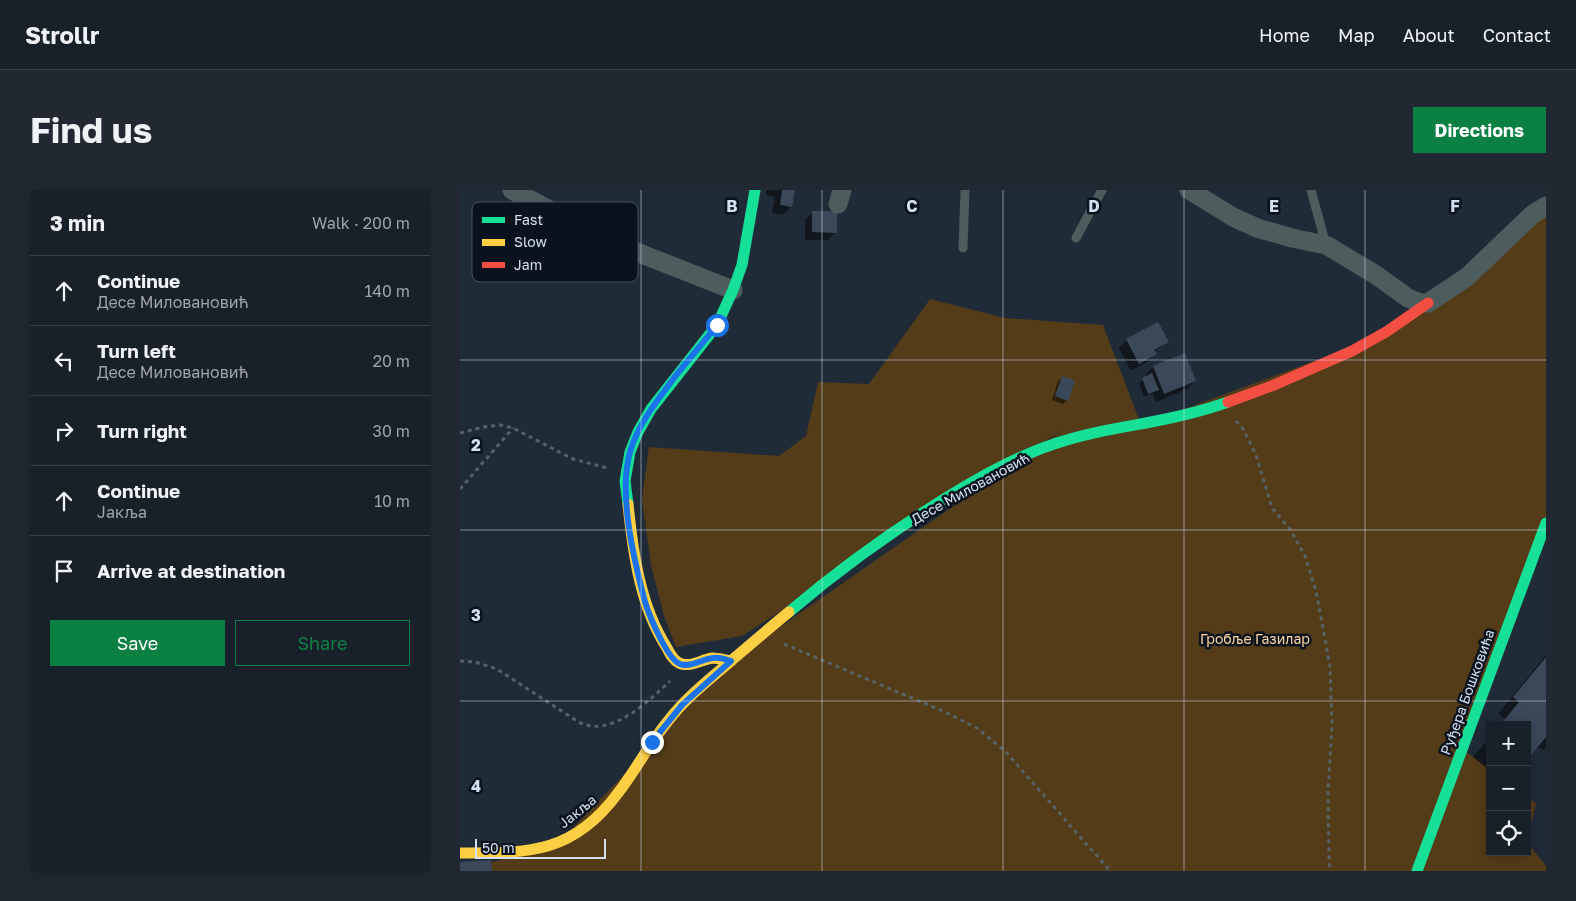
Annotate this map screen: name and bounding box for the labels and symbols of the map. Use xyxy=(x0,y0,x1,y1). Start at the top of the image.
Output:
text: B xyxy=(726,196,738,216)
text: C xyxy=(906,196,918,216)
text: D xyxy=(1088,196,1100,216)
text: E xyxy=(1269,196,1279,216)
text: F xyxy=(1450,196,1460,216)
legend xyxy=(472,202,638,282)
text: Fast xyxy=(514,211,543,228)
text: Slow xyxy=(514,233,547,250)
text: Jam xyxy=(514,256,542,273)
route start xyxy=(706,314,729,337)
text: 2 xyxy=(471,435,481,455)
street label: Десе Миловановић xyxy=(908,448,1032,528)
text: 3 xyxy=(471,605,481,625)
street label: Руђера Бошковића xyxy=(1436,627,1498,757)
park label: Гробље Газилар xyxy=(1200,630,1310,647)
route end xyxy=(641,731,664,754)
text: 4 xyxy=(471,776,481,796)
street label: Јакља xyxy=(555,791,599,831)
scale bar xyxy=(475,836,606,859)

